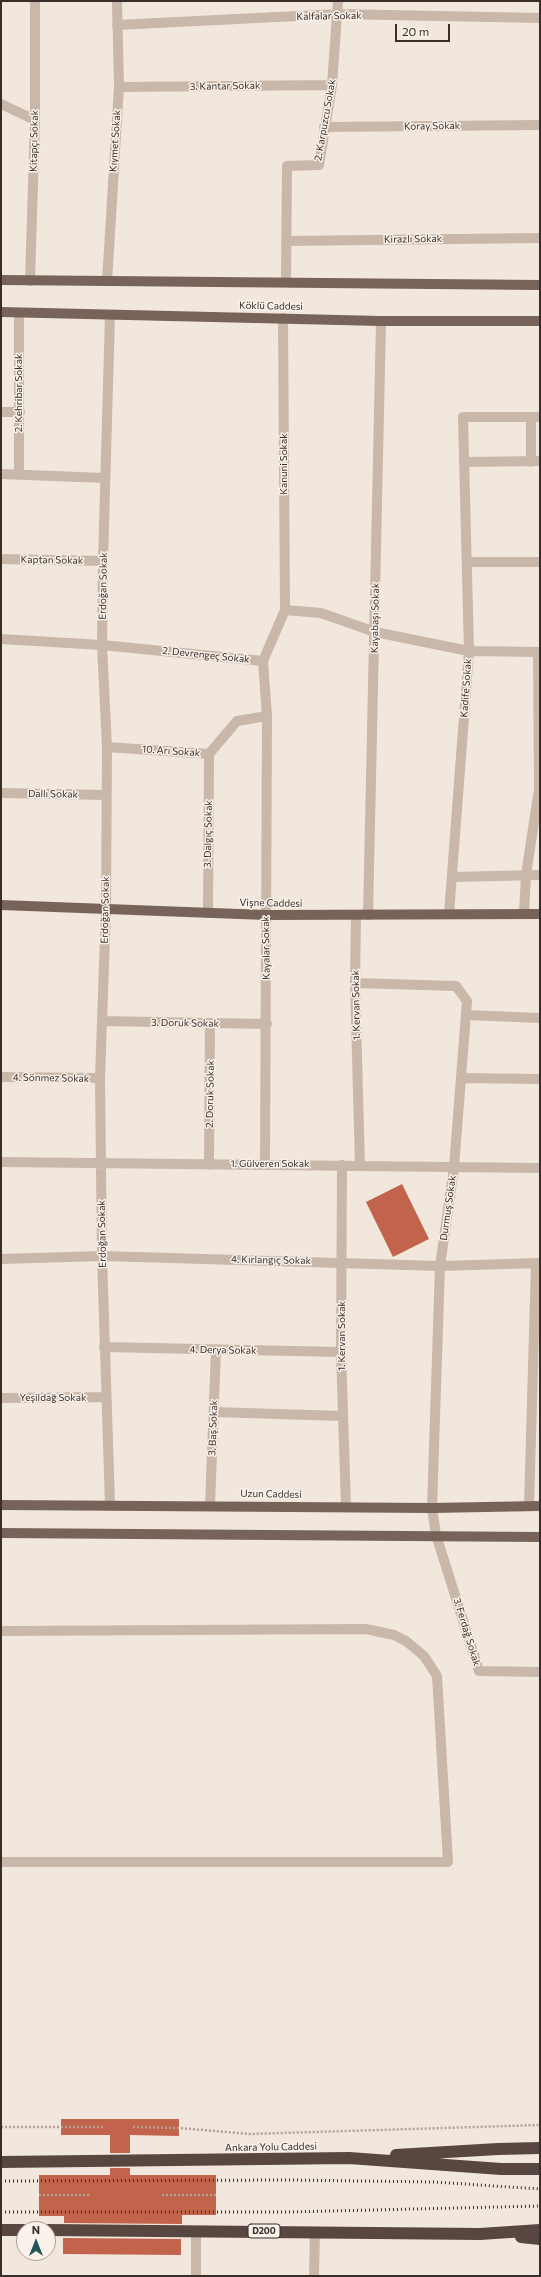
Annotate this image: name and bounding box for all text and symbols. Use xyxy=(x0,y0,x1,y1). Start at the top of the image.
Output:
street label: Kalfalar Sokak xyxy=(296,9,362,23)
scale bar xyxy=(397,16,452,42)
text: 20 m xyxy=(402,24,429,38)
street label: 2. Karpuzcu Sokak xyxy=(312,78,338,162)
street label: 3. Kantar Sokak xyxy=(190,79,260,93)
street label: Kitapçı Sokak xyxy=(27,110,41,172)
street label: Kıymet Sokak xyxy=(107,110,123,172)
street label: Koray Sokak xyxy=(404,120,460,132)
street label: Kirazlı Sokak xyxy=(384,232,442,246)
street label: Köklü Caddesi xyxy=(239,299,303,313)
street label: 2. Kehribar Sokak xyxy=(13,354,25,432)
street label: Kanuni Sokak xyxy=(278,433,290,495)
street label: Erdoğan Sokak xyxy=(96,552,110,620)
street label: Kaptan Sokak xyxy=(21,553,83,567)
street label: Kayabaşı Sokak xyxy=(368,583,382,653)
street label: 2. Devrengeç Sokak xyxy=(162,644,250,666)
street label: Kadife Sokak xyxy=(458,658,474,718)
street label: 10. Arı Sokak xyxy=(142,743,200,759)
street label: Dallı Sokak xyxy=(28,788,78,800)
street label: 3. Dalgıç Sokak xyxy=(201,800,215,868)
street label: Erdoğan Sokak xyxy=(98,876,112,944)
street label: Vişne Caddesi xyxy=(239,896,303,910)
street label: Kayalar Sokak xyxy=(259,916,273,980)
street label: 1. Kervan Sokak xyxy=(349,970,363,1040)
street label: 3. Doruk Sokak xyxy=(151,1016,219,1030)
street label: 2. Doruk Sokak xyxy=(203,1060,217,1128)
street label: 4. Sönmez Sokak xyxy=(13,1071,89,1085)
street label: 1. Gülveren Sokak xyxy=(231,1158,309,1170)
street label: Durmuş Sokak xyxy=(437,1175,459,1241)
street label: Erdoğan Sokak xyxy=(95,1200,109,1268)
street label: 4. Kırlangıç Sokak xyxy=(231,1253,311,1267)
street label: 1. Kervan Sokak xyxy=(336,1301,348,1371)
street label: 4. Derya Sokak xyxy=(189,1343,257,1357)
street label: Yeşildağ Sokak xyxy=(20,1392,86,1404)
street label: 3. Baş Sokak xyxy=(206,1400,220,1456)
street label: Uzun Caddesi xyxy=(240,1487,302,1501)
street label: 3. Ferdağ Sokak xyxy=(451,1596,483,1668)
street label: Ankara Yolu Caddesi xyxy=(225,2140,317,2154)
north arrow xyxy=(16,2221,56,2261)
text: N xyxy=(32,2223,40,2236)
road number: D200 xyxy=(248,2224,280,2238)

